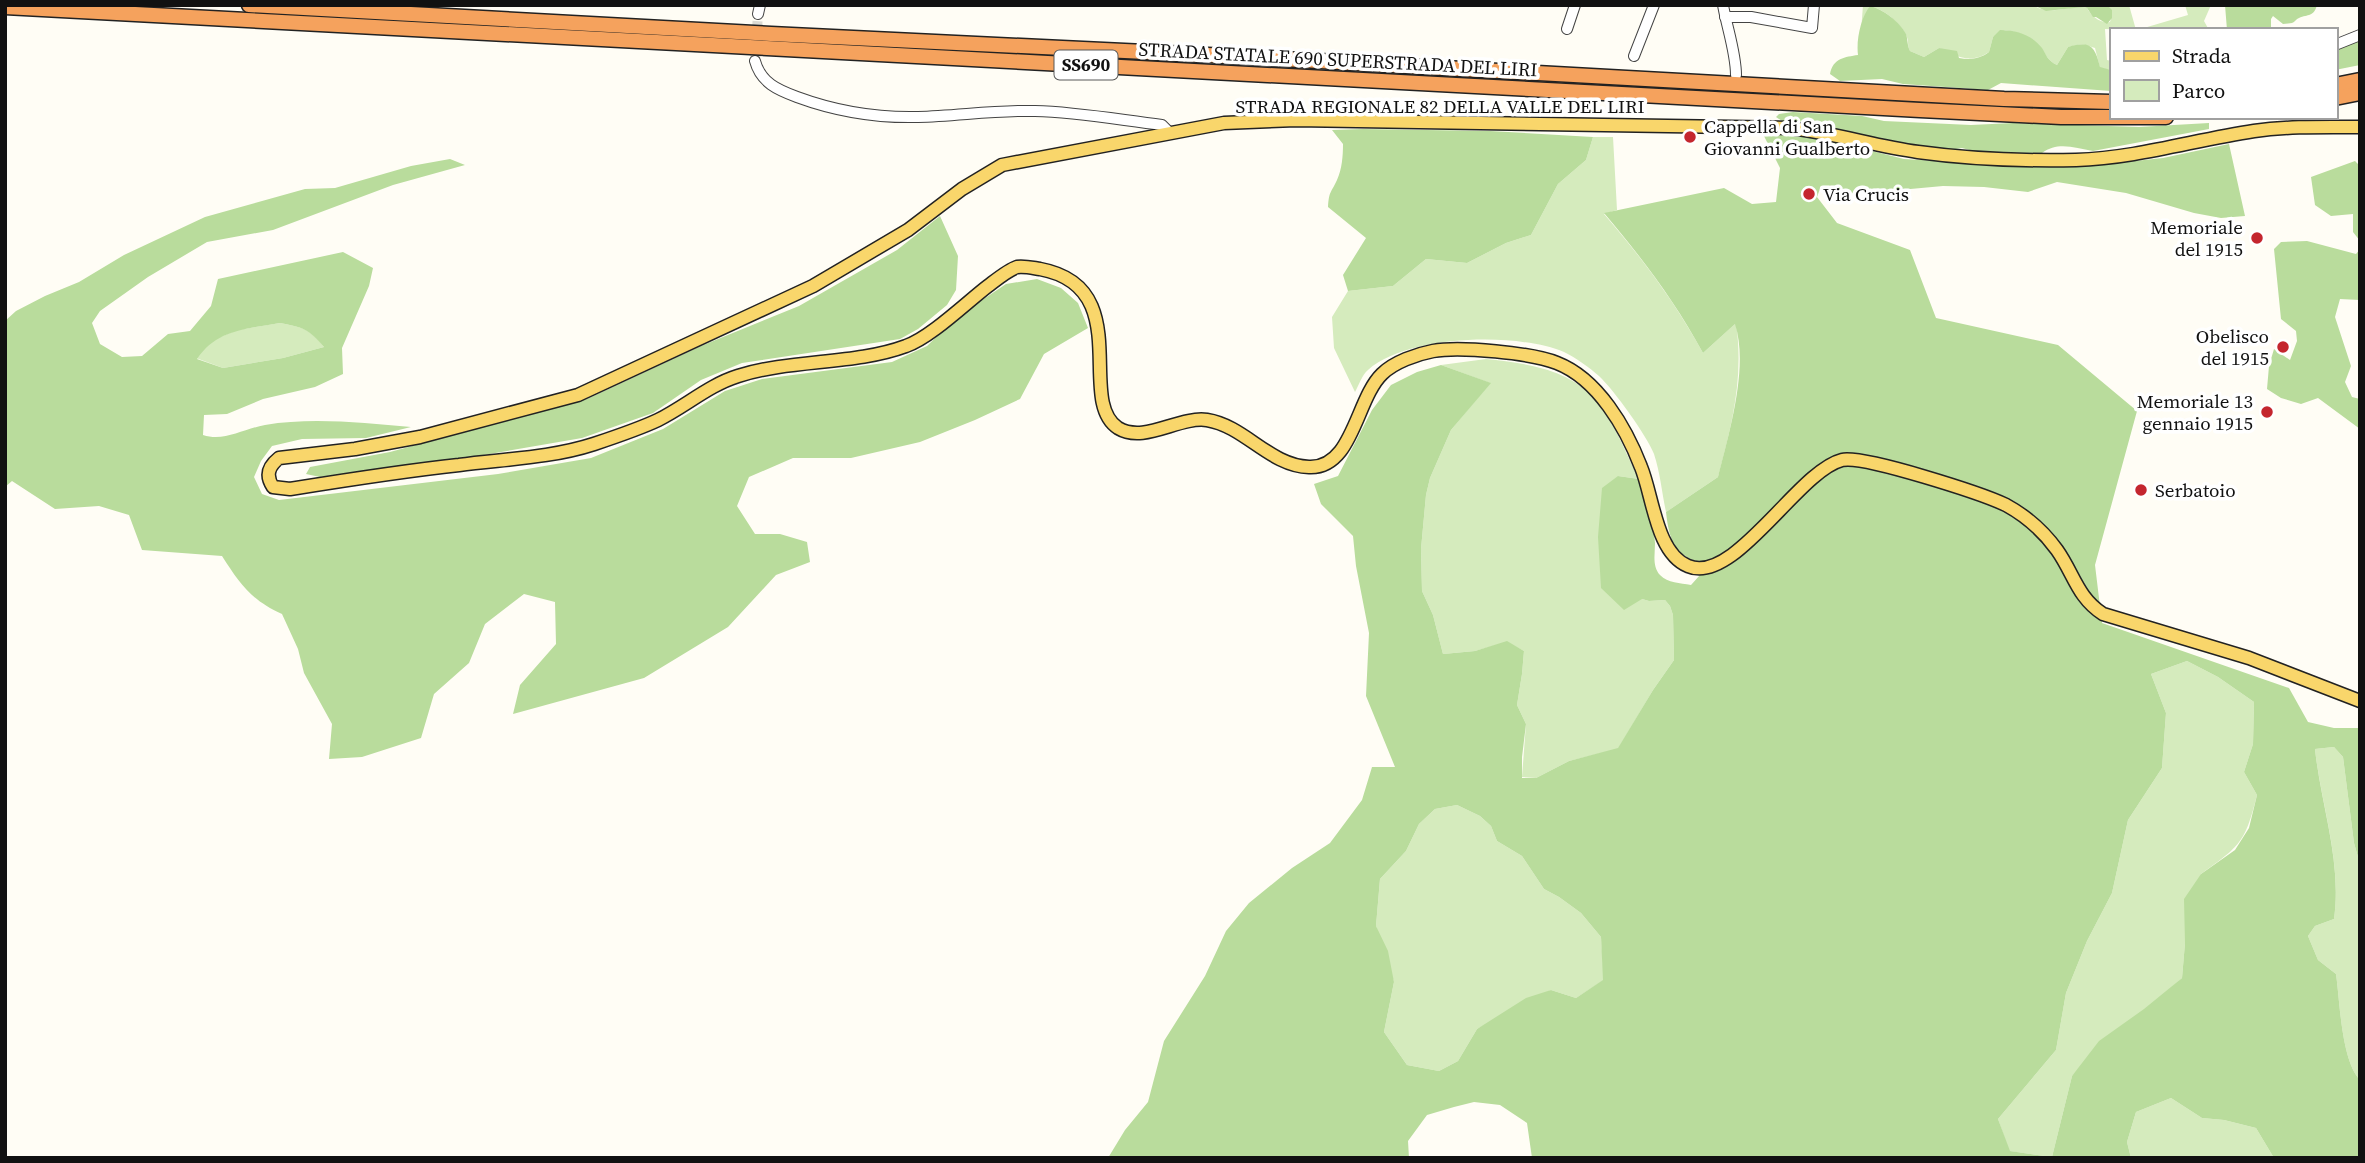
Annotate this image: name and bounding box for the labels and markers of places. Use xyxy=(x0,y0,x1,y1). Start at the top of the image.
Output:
place label: Cappella di San Giovanni Gualberto xyxy=(1704,113,1870,161)
marker: Cappella di San Giovanni Gualberto xyxy=(1682,129,1698,145)
place label: Via Crucis xyxy=(1823,181,1909,207)
marker: Via Crucis xyxy=(1801,186,1817,202)
place label: Memoriale del 1915 xyxy=(2150,214,2243,262)
marker: Memoriale del 1915 xyxy=(2249,230,2265,246)
place label: Obelisco del 1915 xyxy=(2196,323,2269,371)
marker: Obelisco del 1915 xyxy=(2275,339,2291,355)
place label: Memoriale 13 gennaio 1915 xyxy=(2137,388,2253,436)
marker: Memoriale 13 gennaio 1915 xyxy=(2259,404,2275,420)
place label: Serbatoio xyxy=(2155,477,2236,503)
marker: Serbatoio xyxy=(2133,482,2149,498)

